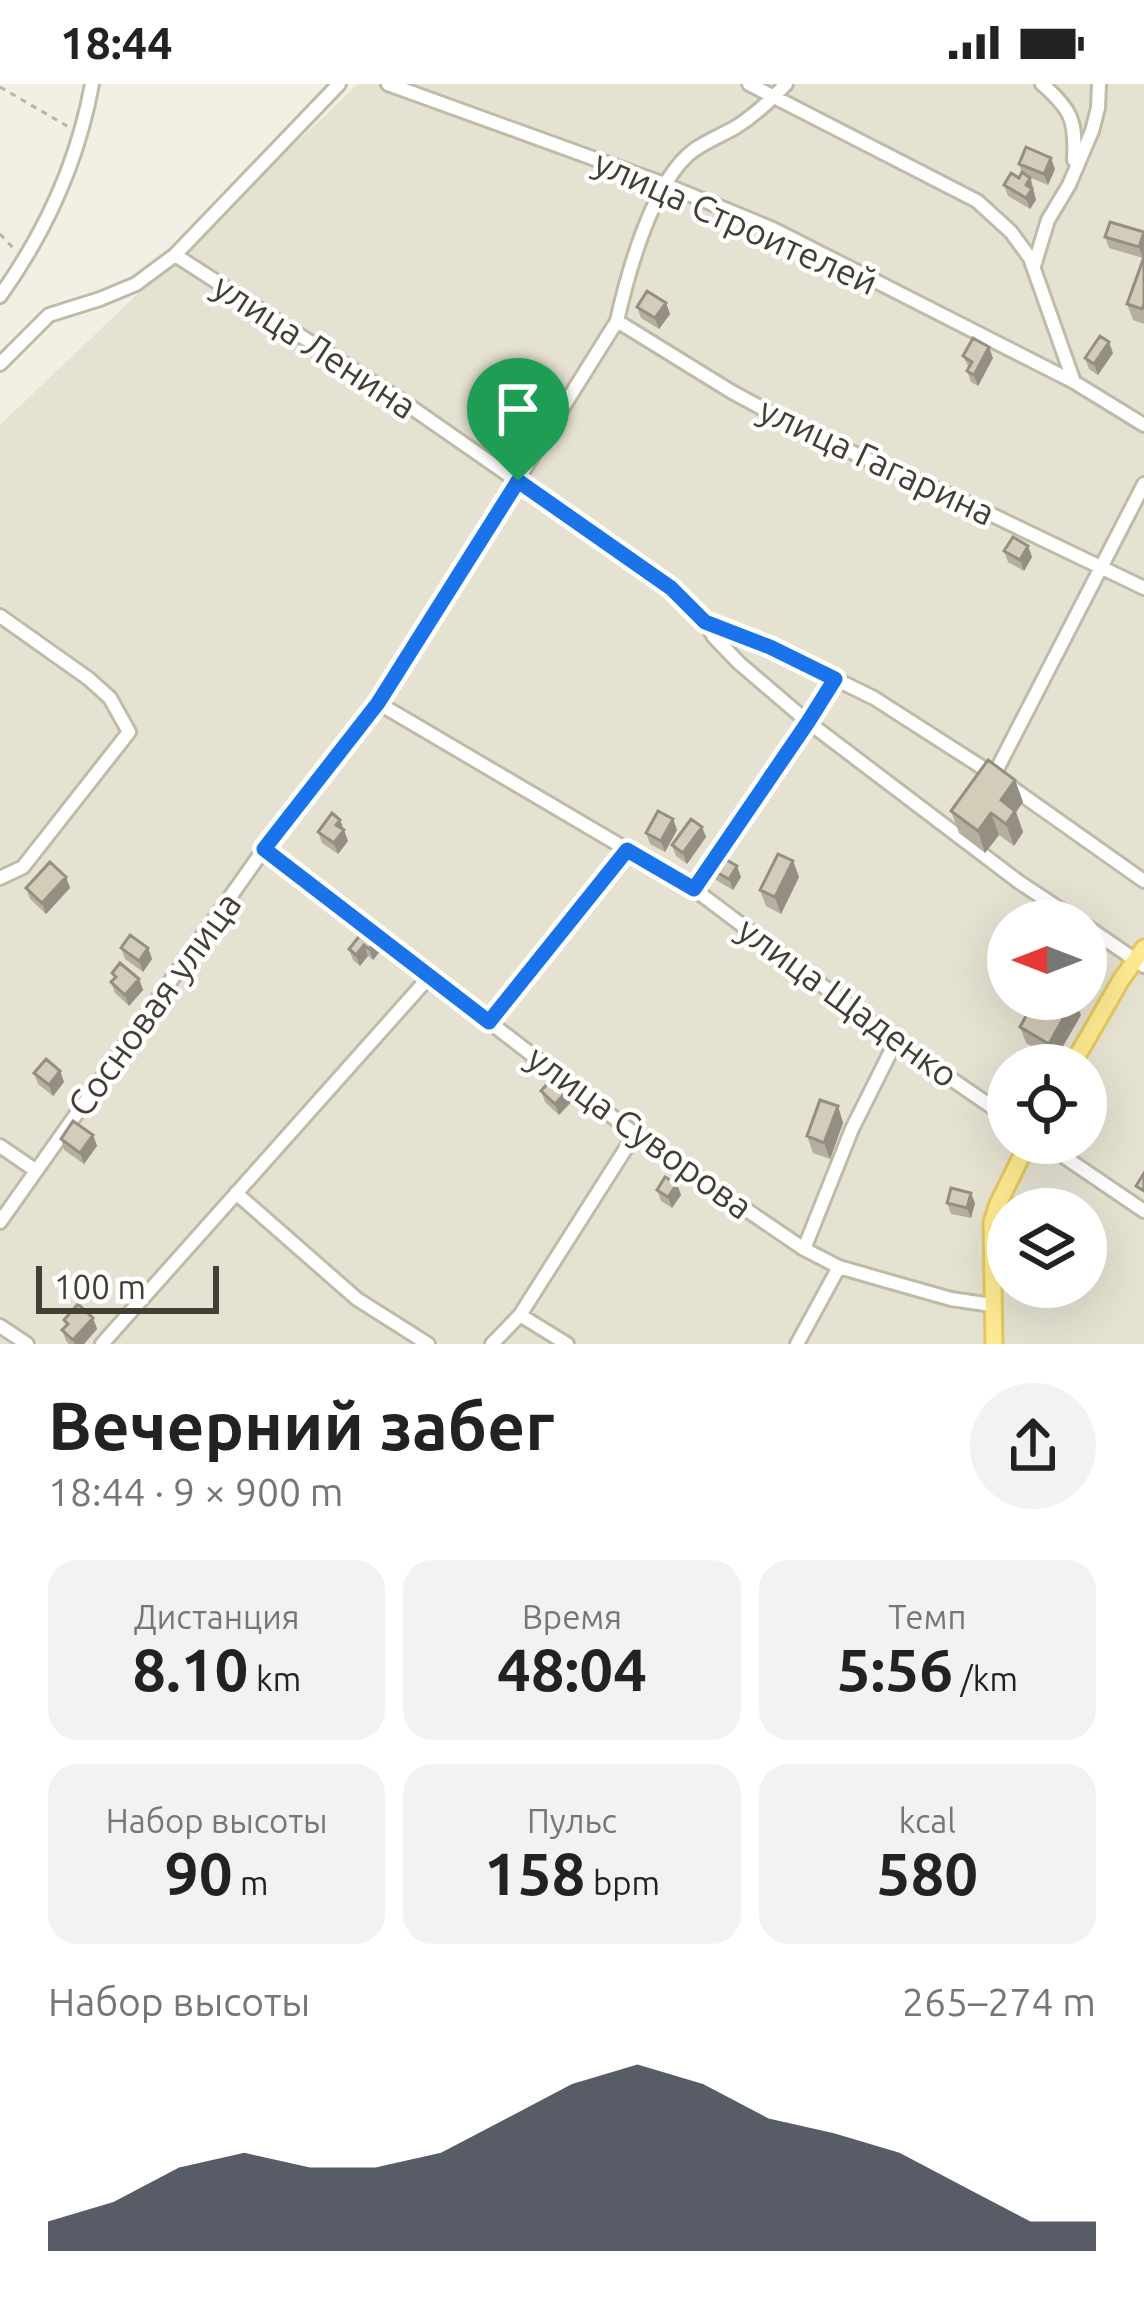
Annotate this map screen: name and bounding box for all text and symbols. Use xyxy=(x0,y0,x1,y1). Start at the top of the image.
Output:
text: 18:44 xyxy=(60,17,173,68)
street label: улица Строителей xyxy=(588,141,884,302)
street label: улица Ленина xyxy=(206,265,424,426)
pin xyxy=(467,358,569,481)
icon: arrive xyxy=(485,376,551,442)
street label: улица Гагарина xyxy=(753,388,1001,533)
street label: Сосновая улица xyxy=(59,884,248,1124)
north arrow xyxy=(987,900,1107,1020)
map controls xyxy=(987,900,1107,1308)
street label: улица Щаденко xyxy=(730,908,966,1095)
street label: улица Суворова xyxy=(520,1036,761,1227)
button: locate xyxy=(987,1044,1107,1164)
button: layers xyxy=(987,1188,1107,1308)
scale bar xyxy=(36,1260,219,1313)
text: 100 m xyxy=(54,1268,146,1305)
button: share xyxy=(970,1383,1096,1509)
text: Вечерний забег xyxy=(48,1388,554,1462)
text: 18:44 · 9 × 900 m xyxy=(48,1470,343,1513)
text: Дистанция xyxy=(134,1598,300,1635)
text: Время xyxy=(522,1598,622,1635)
text: Темп xyxy=(888,1598,966,1635)
text: 8.10 xyxy=(132,1635,248,1702)
text: 48:04 xyxy=(497,1635,647,1702)
text: 5:56 xyxy=(837,1635,953,1702)
text: km xyxy=(248,1660,301,1697)
text: /km xyxy=(953,1660,1018,1697)
text: Набор высоты xyxy=(106,1802,328,1839)
text: Пульс xyxy=(527,1802,617,1839)
text: kcal xyxy=(899,1802,956,1839)
text: 90 xyxy=(165,1839,232,1906)
text: 158 xyxy=(484,1839,585,1906)
text: 580 xyxy=(877,1839,978,1906)
text: m xyxy=(232,1864,269,1901)
text: bpm xyxy=(585,1864,660,1901)
text: Набор высоты xyxy=(48,1980,310,2023)
text: 265–274 m xyxy=(902,1980,1096,2023)

